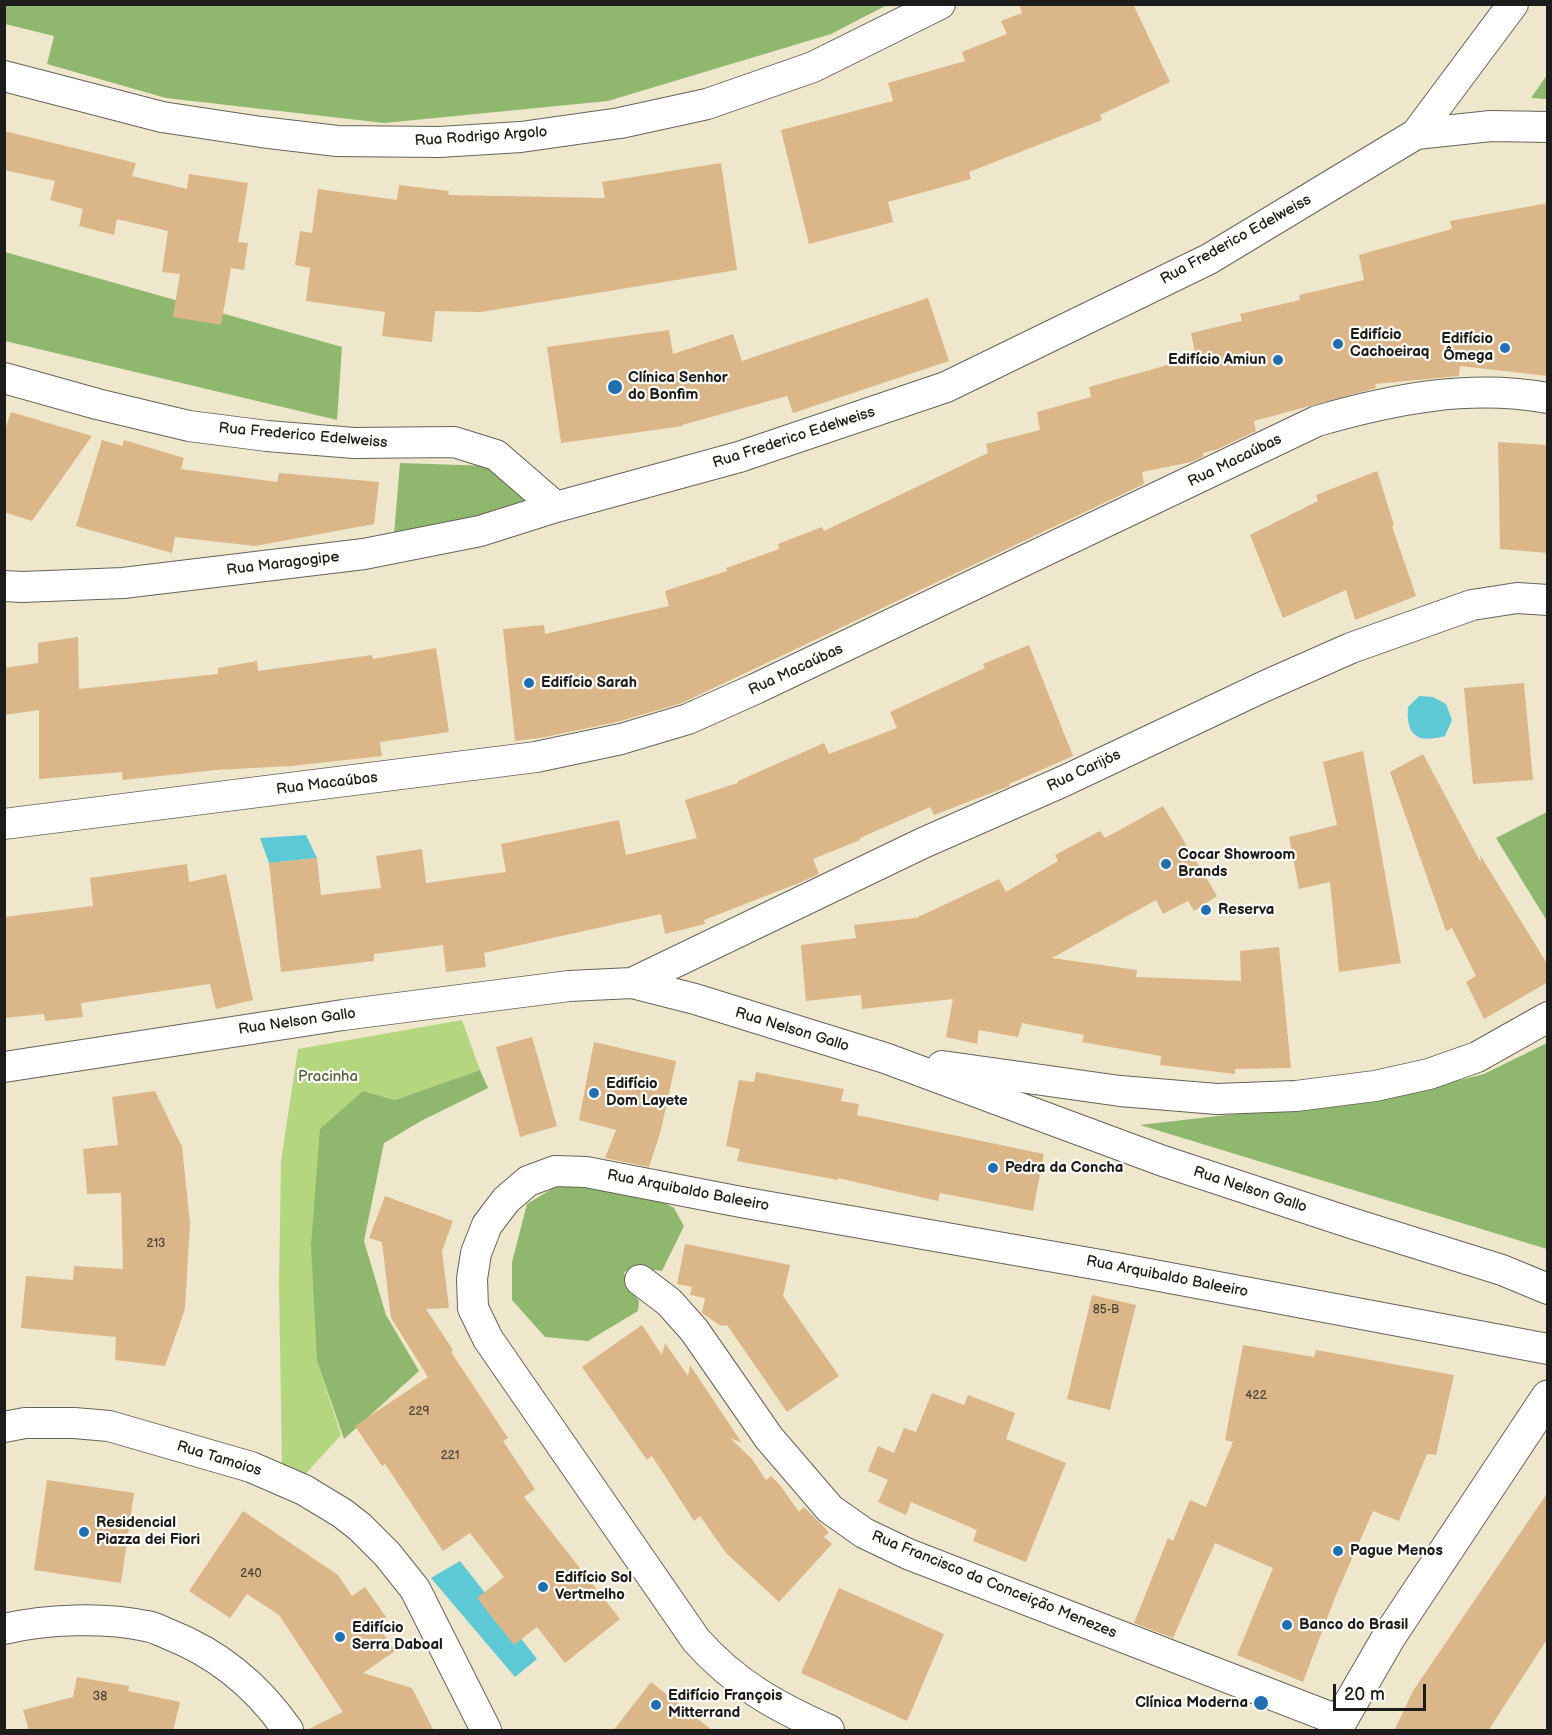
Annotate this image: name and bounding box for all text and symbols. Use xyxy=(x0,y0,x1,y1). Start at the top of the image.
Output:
street label: Rua Rodrigo Argolo xyxy=(414,123,548,151)
street label: Rua Frederico Edelweiss xyxy=(1158,191,1314,289)
place label: Edifício Cachoeiraq xyxy=(1350,326,1429,361)
place label: Edifício Ômega xyxy=(1441,330,1493,365)
marker: Edifício Cachoeiraq xyxy=(1331,337,1345,351)
marker: Edifício Ômega xyxy=(1498,341,1512,355)
place label: Edifício Amiun xyxy=(1168,351,1266,369)
marker: Edifício Amiun xyxy=(1271,353,1285,367)
place label: Clínica Senhor do Bonfim xyxy=(628,369,728,404)
marker: Clínica Senhor do Bonfim xyxy=(606,378,624,396)
street label: Rua Frederico Edelweiss xyxy=(711,403,877,473)
street label: Rua Frederico Edelweiss xyxy=(218,420,388,452)
street label: Rua Macaúbas xyxy=(1185,431,1285,491)
street label: Rua Maragogipe xyxy=(226,548,340,580)
street label: Rua Macaúbas xyxy=(746,640,846,700)
place label: Edifício Sarah xyxy=(541,674,637,692)
marker: Edifício Sarah xyxy=(522,676,536,690)
street label: Rua Carijós xyxy=(1044,746,1124,796)
street label: Rua Macaúbas xyxy=(275,769,379,799)
place label: Cocar Showroom Brands xyxy=(1178,846,1295,881)
marker: Cocar Showroom Brands xyxy=(1159,857,1173,871)
place label: Reserva xyxy=(1218,901,1274,919)
marker: Reserva xyxy=(1199,903,1213,917)
street label: Rua Nelson Gallo xyxy=(733,1004,851,1056)
street label: Rua Nelson Gallo xyxy=(237,1005,357,1039)
park label: Pracinha xyxy=(298,1068,358,1086)
place label: Edifício Dom Layete xyxy=(606,1075,688,1110)
marker: Edifício Dom Layete xyxy=(587,1086,601,1100)
place label: Pedra da Concha xyxy=(1005,1159,1123,1177)
marker: Pedra da Concha xyxy=(986,1161,1000,1175)
street label: Rua Nelson Gallo xyxy=(1191,1163,1309,1217)
street label: Rua Arquibaldo Baleeiro xyxy=(605,1166,771,1216)
house number: 213 xyxy=(147,1237,165,1251)
street label: Rua Arquibaldo Baleeiro xyxy=(1084,1252,1250,1302)
house number: 85-B xyxy=(1093,1303,1119,1317)
house number: 422 xyxy=(1245,1389,1267,1403)
house number: 229 xyxy=(408,1405,430,1419)
street label: Rua Tamoios xyxy=(174,1438,264,1480)
house number: 221 xyxy=(441,1449,459,1463)
place label: Residencial Piazza dei Fiori xyxy=(96,1514,200,1549)
marker: Residencial Piazza dei Fiori xyxy=(77,1525,91,1539)
street label: Rua Francisco da Conceição Menezes xyxy=(869,1527,1119,1643)
place label: Pague Menos xyxy=(1350,1542,1443,1560)
marker: Pague Menos xyxy=(1331,1544,1345,1558)
house number: 240 xyxy=(240,1567,262,1581)
place label: Edifício Sol Vertmelho xyxy=(555,1569,632,1604)
marker: Edifício Sol Vertmelho xyxy=(536,1580,550,1594)
place label: Banco do Brasil xyxy=(1299,1616,1408,1634)
marker: Banco do Brasil xyxy=(1280,1618,1294,1632)
place label: Edifício Serra Daboal xyxy=(352,1619,443,1654)
marker: Edifício Serra Daboal xyxy=(333,1630,347,1644)
scale bar xyxy=(1336,1672,1429,1710)
text: 20 m xyxy=(1344,1684,1385,1705)
place label: Edifício François Mitterrand xyxy=(668,1687,782,1722)
house number: 38 xyxy=(93,1690,107,1704)
place label: Clínica Moderna xyxy=(1135,1694,1248,1712)
marker: Clínica Moderna xyxy=(1252,1694,1270,1712)
marker: Edifício François Mitterrand xyxy=(649,1698,663,1712)

